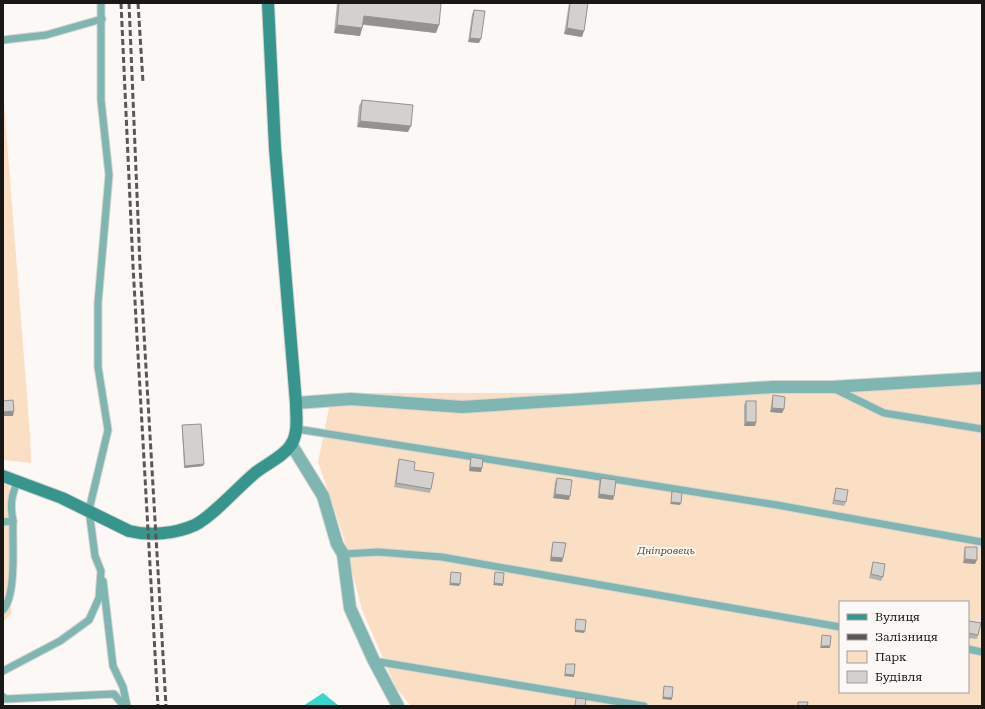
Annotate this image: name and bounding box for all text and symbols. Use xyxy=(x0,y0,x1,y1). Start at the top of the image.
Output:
park label: Дніпровець xyxy=(636,545,695,556)
legend xyxy=(839,601,969,693)
text: Вулиця xyxy=(875,610,920,624)
text: Залізниця xyxy=(875,630,938,644)
text: Парк xyxy=(875,650,907,664)
text: Будівля xyxy=(875,670,922,684)

